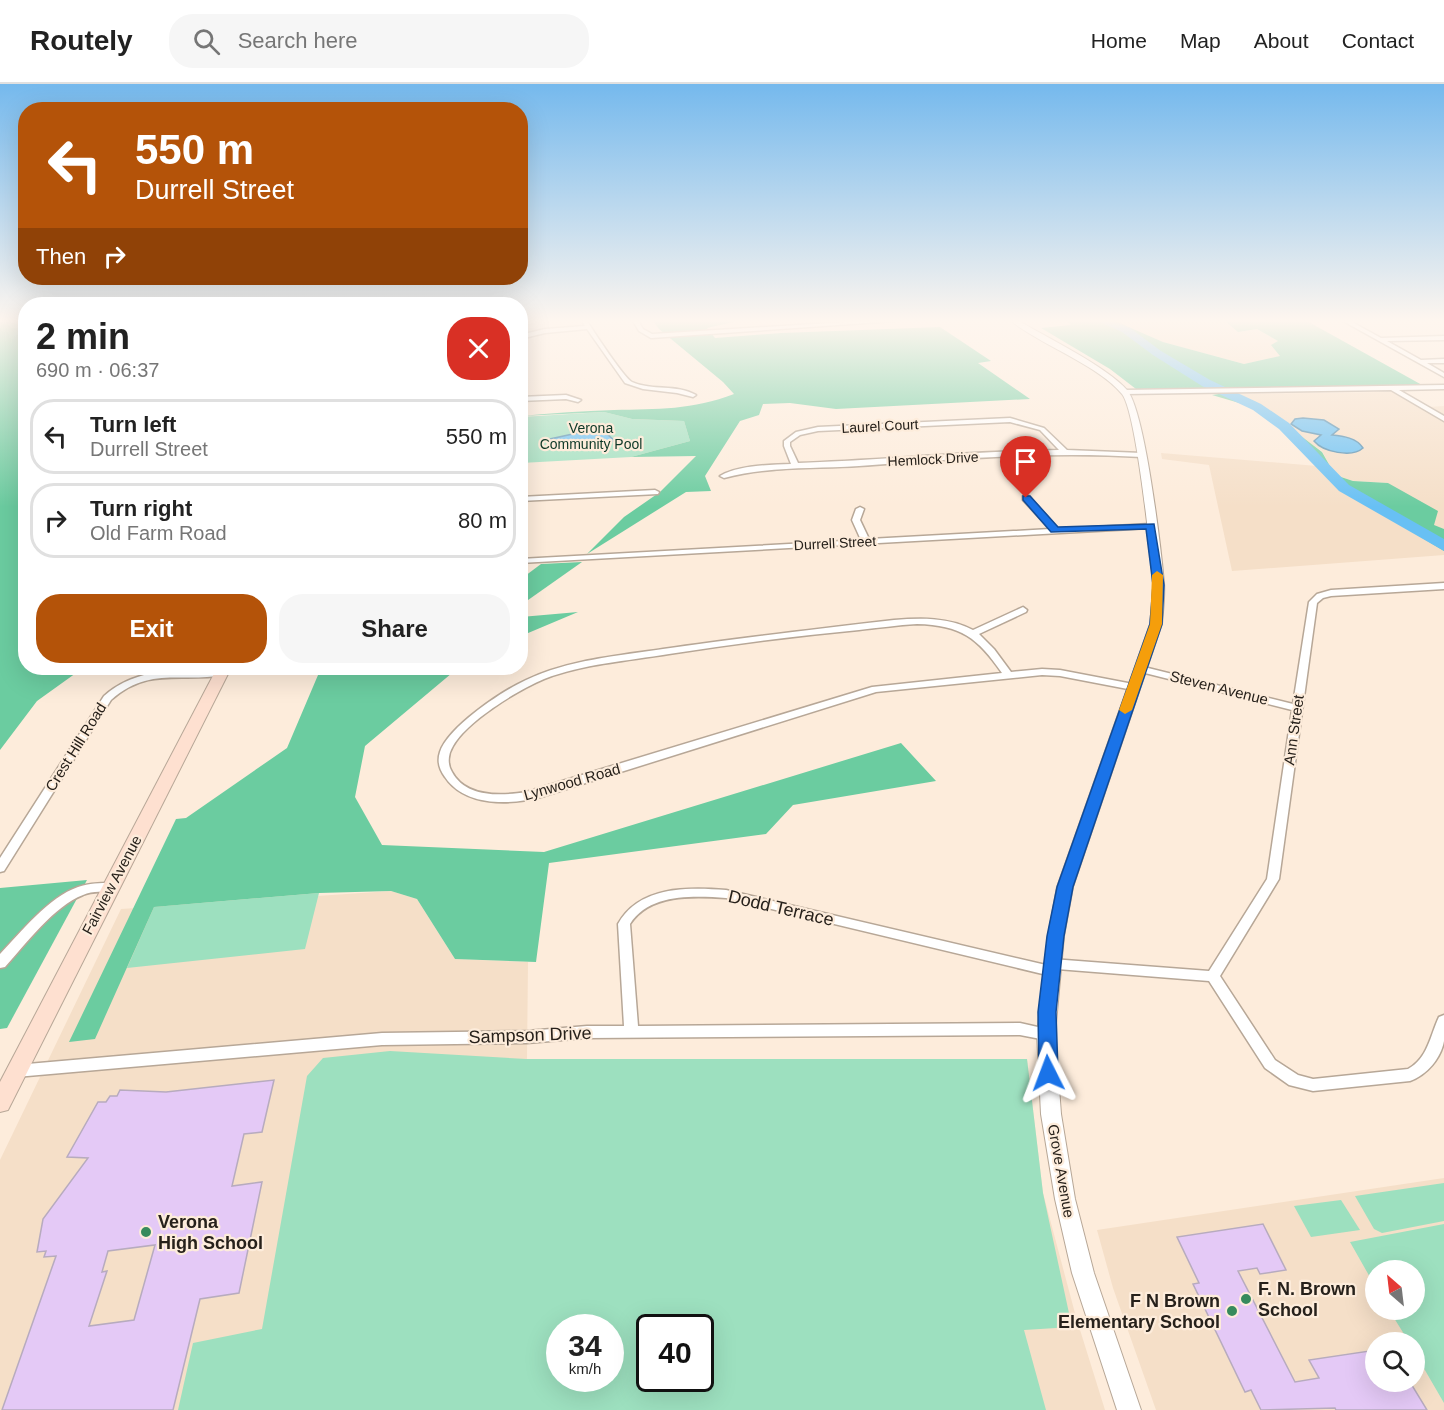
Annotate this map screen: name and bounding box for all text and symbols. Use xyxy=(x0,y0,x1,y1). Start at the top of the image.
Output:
search box xyxy=(169,14,589,68)
text: Routely xyxy=(30,25,133,56)
icon: search xyxy=(190,25,223,58)
text: Search here xyxy=(238,28,358,53)
text: Home xyxy=(1091,29,1147,52)
text: Map xyxy=(1180,29,1221,52)
text: About xyxy=(1254,29,1309,52)
text: Contact xyxy=(1342,29,1414,52)
icon: left xyxy=(36,126,114,204)
text: 550 m xyxy=(135,126,254,173)
text: Durrell Street xyxy=(135,175,294,205)
icon: right xyxy=(98,240,131,273)
text: Then xyxy=(36,244,86,269)
text: 2 min xyxy=(36,316,130,357)
button: close xyxy=(447,317,510,380)
text: 690 m · 06:37 xyxy=(36,359,159,381)
text: Turn left xyxy=(90,412,176,437)
street label: Laurel Court xyxy=(841,416,919,436)
icon: left xyxy=(39,420,72,453)
park label: Verona Community Pool xyxy=(540,420,642,452)
text: 550 m xyxy=(446,424,507,449)
pin xyxy=(1000,436,1051,498)
text: Durrell Street xyxy=(90,438,208,460)
icon: arrive xyxy=(1009,445,1042,478)
street label: Hemlock Drive xyxy=(887,449,979,469)
text: Turn right xyxy=(90,496,192,521)
icon: right xyxy=(39,504,72,537)
text: 80 m xyxy=(458,508,507,533)
text: Old Farm Road xyxy=(90,522,227,544)
street label: Durrell Street xyxy=(793,533,877,553)
button: Exit xyxy=(36,594,267,663)
button: Share xyxy=(279,594,510,663)
street label: Steven Avenue xyxy=(1168,667,1270,708)
street label: Ann Street xyxy=(1280,693,1307,766)
street label: Crest Hill Road xyxy=(42,699,110,794)
street label: Lynwood Road xyxy=(522,760,622,803)
street label: Fairview Avenue xyxy=(78,832,145,937)
street label: Dodd Terrace xyxy=(726,886,836,930)
street label: Sampson Drive xyxy=(468,1023,592,1047)
position arrow xyxy=(1016,1041,1080,1105)
street label: Grove Avenue xyxy=(1045,1123,1078,1219)
place label: Verona High School xyxy=(158,1212,263,1253)
marker: Verona High School xyxy=(139,1225,153,1239)
north arrow xyxy=(1365,1260,1425,1320)
map controls xyxy=(1365,1260,1425,1392)
place label: F. N. Brown School xyxy=(1258,1279,1356,1320)
place label: F N Brown Elementary School xyxy=(1058,1291,1220,1332)
marker: F. N. Brown School xyxy=(1239,1292,1253,1306)
marker: F N Brown Elementary School xyxy=(1225,1304,1239,1318)
speed limit sign: 40 xyxy=(636,1314,714,1392)
text: 34 xyxy=(568,1329,602,1362)
button: search xyxy=(1365,1332,1425,1392)
text: km/h xyxy=(569,1360,601,1377)

